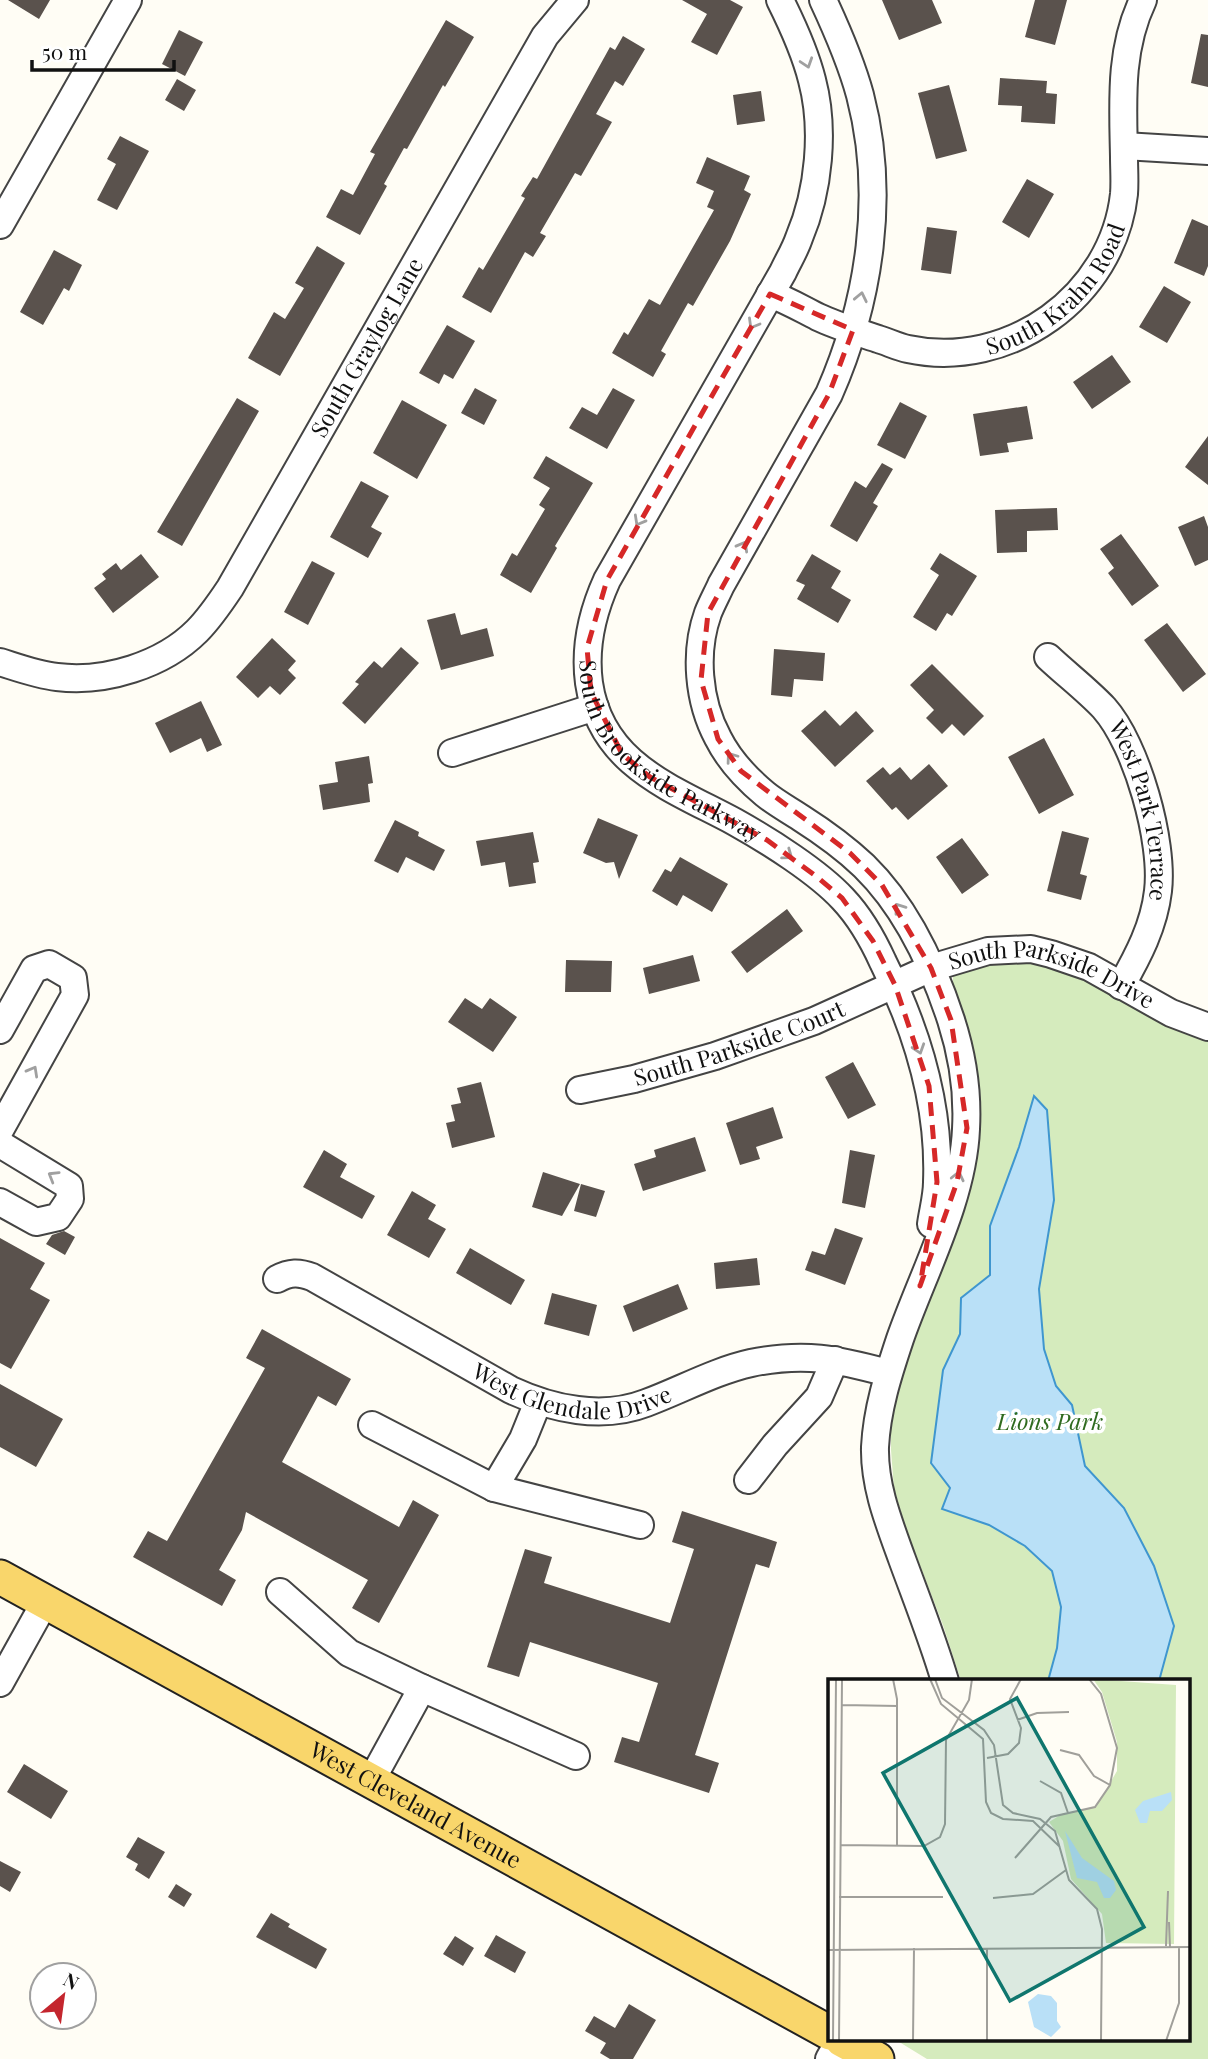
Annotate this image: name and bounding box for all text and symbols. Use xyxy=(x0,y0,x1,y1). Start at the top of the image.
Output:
scale bar xyxy=(32,28,173,72)
text: 50 m xyxy=(42,37,88,65)
one-way arrow xyxy=(799,56,813,68)
street label: South Krahn Road xyxy=(982,219,1131,361)
street label: South Graylog Lane xyxy=(302,252,429,442)
one-way arrow xyxy=(852,291,867,303)
one-way arrow xyxy=(748,317,761,329)
one-way arrow xyxy=(634,514,647,526)
one-way arrow xyxy=(735,541,748,553)
street label: South Brookside Parkway xyxy=(573,659,768,848)
street label: West Park Terrace xyxy=(1102,713,1176,903)
one-way arrow xyxy=(727,752,739,765)
one-way arrow xyxy=(780,847,793,860)
one-way arrow xyxy=(894,903,907,916)
street label: South Parkside Drive xyxy=(944,931,1161,1015)
street label: South Parkside Court xyxy=(630,992,850,1092)
one-way arrow xyxy=(910,1043,925,1055)
one-way arrow xyxy=(25,1065,38,1078)
one-way arrow xyxy=(950,1170,965,1182)
one-way arrow xyxy=(48,1171,61,1184)
street label: West Glendale Drive xyxy=(467,1354,676,1426)
park label: Lions Park xyxy=(996,1405,1103,1436)
inset map xyxy=(828,1679,1190,2042)
street label: West Cleveland Avenue xyxy=(304,1733,528,1875)
north arrow xyxy=(28,1961,98,2031)
text: N xyxy=(59,1966,84,1995)

